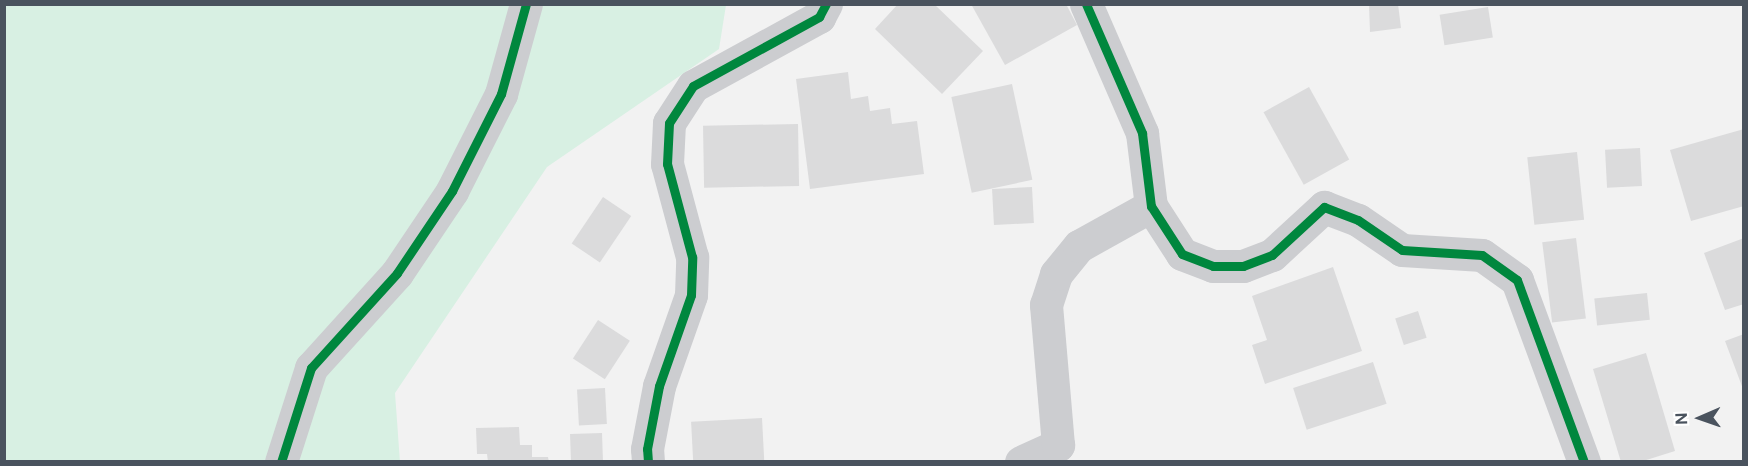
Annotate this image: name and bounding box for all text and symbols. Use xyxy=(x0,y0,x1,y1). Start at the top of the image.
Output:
north arrow xyxy=(1670,388,1730,448)
text: N xyxy=(1672,412,1691,425)

